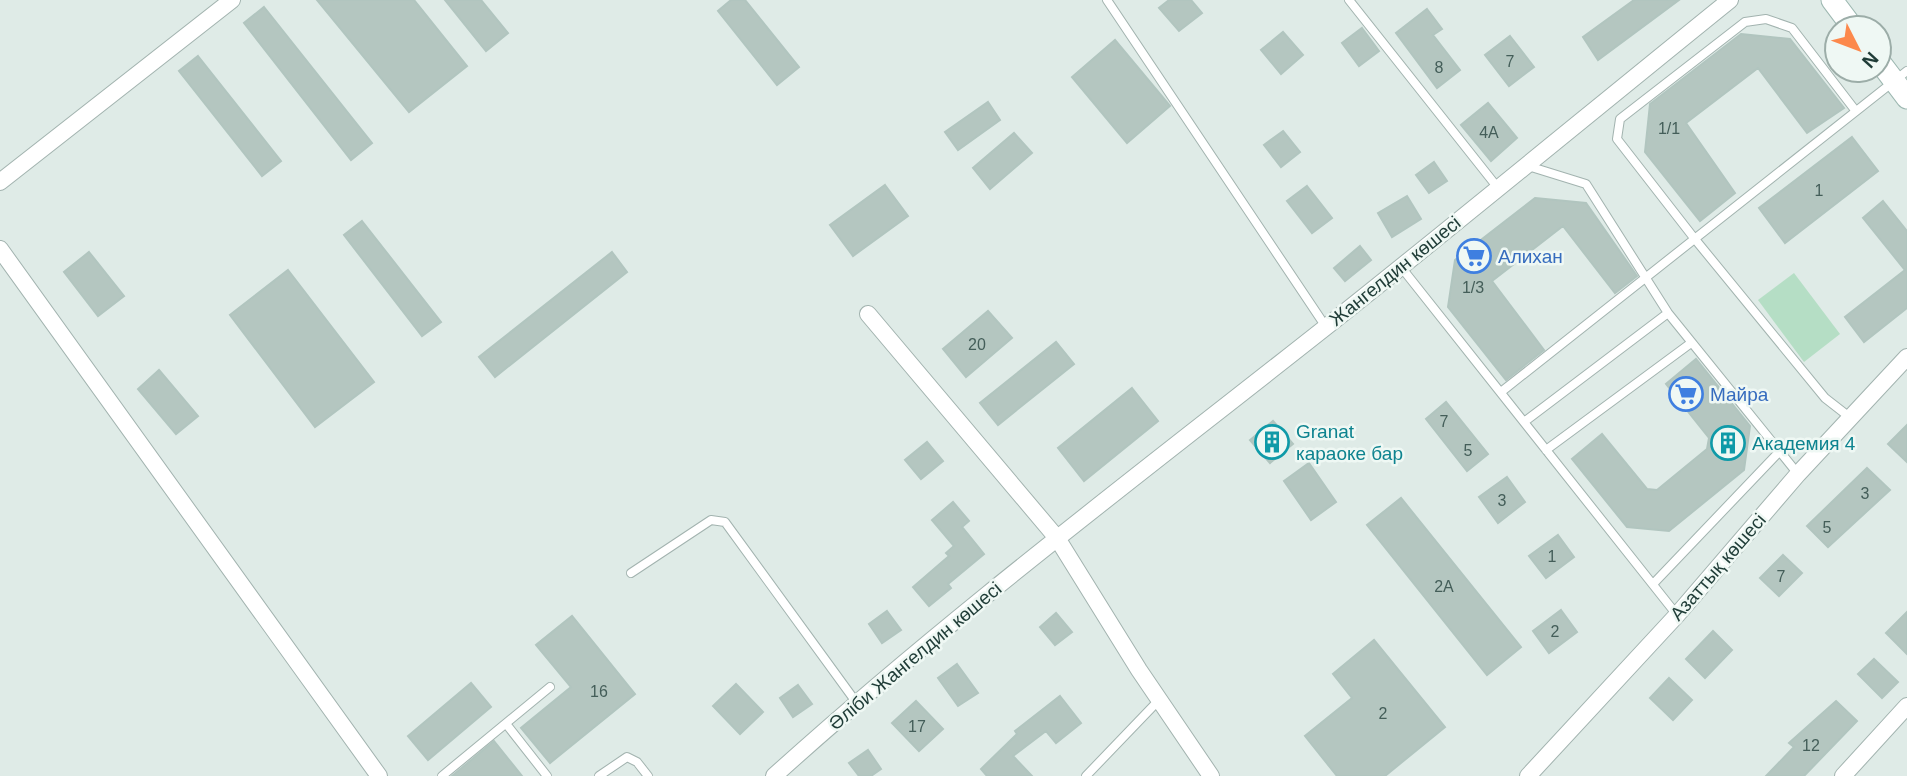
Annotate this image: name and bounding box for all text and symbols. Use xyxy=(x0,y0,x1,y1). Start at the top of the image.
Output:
north arrow xyxy=(1823,14,1893,84)
text: N xyxy=(1858,48,1883,72)
house number: 7 xyxy=(1506,53,1515,70)
house number: 8 xyxy=(1435,59,1444,76)
house number: 1/1 xyxy=(1658,120,1680,137)
house number: 4А xyxy=(1479,124,1499,141)
house number: 1 xyxy=(1815,182,1824,199)
street label: Жангелдин көшесі xyxy=(1325,212,1465,330)
supermarket icon: Алихан xyxy=(1455,237,1493,275)
place label: Алихан xyxy=(1498,246,1563,267)
house number: 1/3 xyxy=(1462,279,1484,296)
house number: 20 xyxy=(968,336,986,353)
supermarket icon: Майра xyxy=(1667,375,1705,413)
place label: Майра xyxy=(1710,384,1769,405)
house number: 7 xyxy=(1440,413,1449,430)
place label: Granat караоке бар xyxy=(1296,421,1403,464)
building icon: Granat караоке бар xyxy=(1253,423,1291,461)
building icon: Академия 4 xyxy=(1709,424,1747,462)
place label: Академия 4 xyxy=(1752,433,1856,454)
house number: 5 xyxy=(1464,442,1473,459)
house number: 3 xyxy=(1861,485,1870,502)
house number: 3 xyxy=(1498,492,1507,509)
street label: Азаттық көшесі xyxy=(1666,509,1770,625)
house number: 5 xyxy=(1823,519,1832,536)
house number: 1 xyxy=(1548,548,1557,565)
house number: 7 xyxy=(1777,568,1786,585)
street label: Әліби Жангелдин көшесі xyxy=(825,578,1005,734)
house number: 2А xyxy=(1434,578,1454,595)
house number: 2 xyxy=(1551,623,1560,640)
house number: 16 xyxy=(590,683,608,700)
house number: 2 xyxy=(1379,705,1388,722)
house number: 17 xyxy=(908,718,926,735)
house number: 12 xyxy=(1802,737,1820,754)

